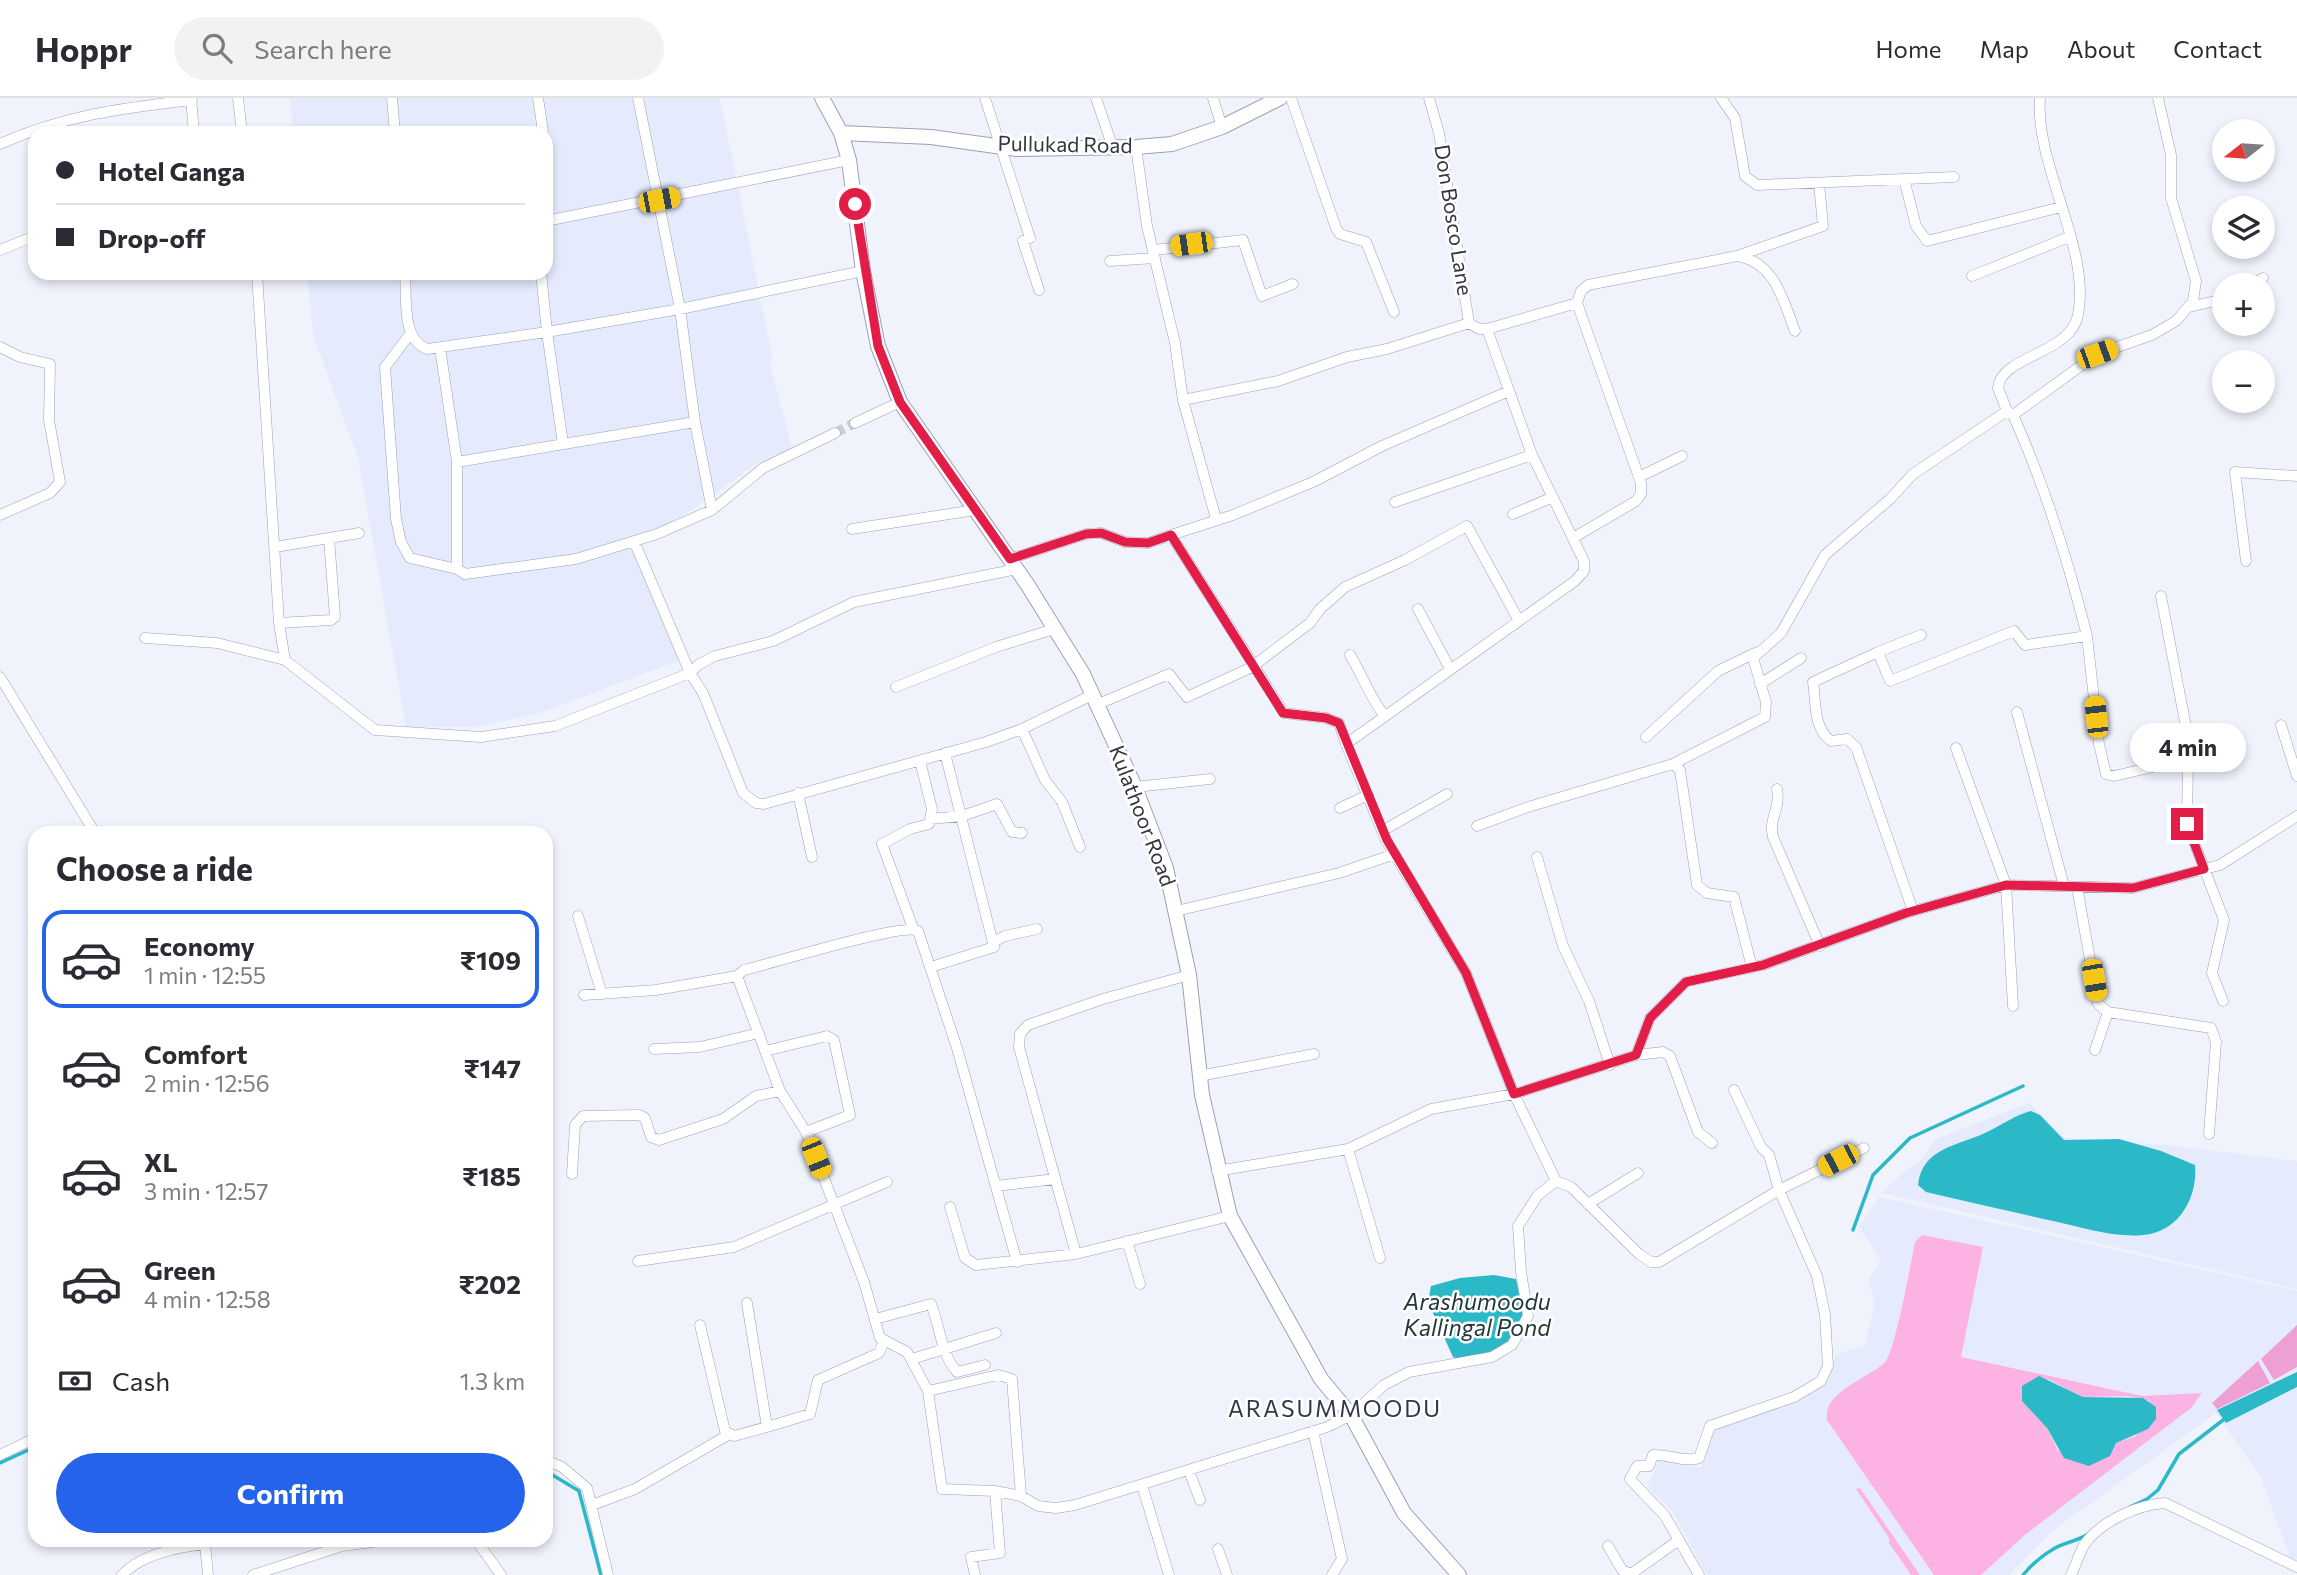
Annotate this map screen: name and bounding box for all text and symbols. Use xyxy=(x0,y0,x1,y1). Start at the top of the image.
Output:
search box xyxy=(174,17,664,80)
text: Hoppr xyxy=(35,28,132,69)
icon: search xyxy=(198,29,236,67)
text: Search here xyxy=(254,33,392,64)
text: Home xyxy=(1876,34,1942,63)
text: Map xyxy=(1980,34,2029,63)
text: About xyxy=(2067,34,2135,63)
text: Contact xyxy=(2173,34,2262,63)
north arrow xyxy=(2212,119,2275,182)
map controls xyxy=(2212,119,2275,413)
street label: Pullukad Road xyxy=(997,130,1133,157)
street label: Don Bosco Lane xyxy=(1430,142,1479,297)
text: Hotel Ganga xyxy=(98,155,245,186)
car xyxy=(637,186,682,214)
route start xyxy=(839,188,871,220)
button: layers xyxy=(2212,196,2275,259)
text: Drop-off xyxy=(98,222,205,253)
car xyxy=(1169,231,1214,257)
button: + xyxy=(2212,273,2275,336)
car xyxy=(2074,337,2121,371)
button: − xyxy=(2212,350,2275,413)
car xyxy=(2084,695,2109,739)
callout: 4 min xyxy=(2129,722,2245,772)
text: 4 min xyxy=(2159,733,2217,761)
street label: Kulathoor Road xyxy=(1105,741,1182,890)
route end xyxy=(2171,808,2203,840)
text: Choose a ride xyxy=(56,848,253,888)
icon: car xyxy=(60,928,123,991)
text: Economy xyxy=(144,930,255,961)
text: ₹109 xyxy=(460,944,521,975)
car xyxy=(2081,957,2108,1003)
text: 1 min · 12:55 xyxy=(144,961,266,989)
icon: car xyxy=(60,1036,123,1099)
text: Comfort xyxy=(144,1038,247,1069)
text: ₹147 xyxy=(463,1052,521,1083)
text: 2 min · 12:56 xyxy=(144,1069,270,1097)
car xyxy=(799,1135,834,1181)
car xyxy=(1815,1141,1862,1179)
icon: car xyxy=(60,1144,123,1207)
text: XL xyxy=(144,1146,178,1177)
text: ₹185 xyxy=(462,1160,521,1191)
text: 3 min · 12:57 xyxy=(144,1177,268,1205)
icon: car xyxy=(60,1252,123,1315)
text: Green xyxy=(144,1254,216,1285)
text: ₹202 xyxy=(458,1268,521,1299)
text: 4 min · 12:58 xyxy=(144,1285,271,1313)
water label: Arashumoodu Kallingal Pond xyxy=(1402,1287,1552,1341)
icon: cash xyxy=(56,1362,94,1400)
text: Cash xyxy=(112,1365,170,1396)
text: 1.3 km xyxy=(460,1367,525,1395)
district label: ARASUMMOODU xyxy=(1228,1394,1442,1422)
button: Confirm xyxy=(56,1453,525,1533)

